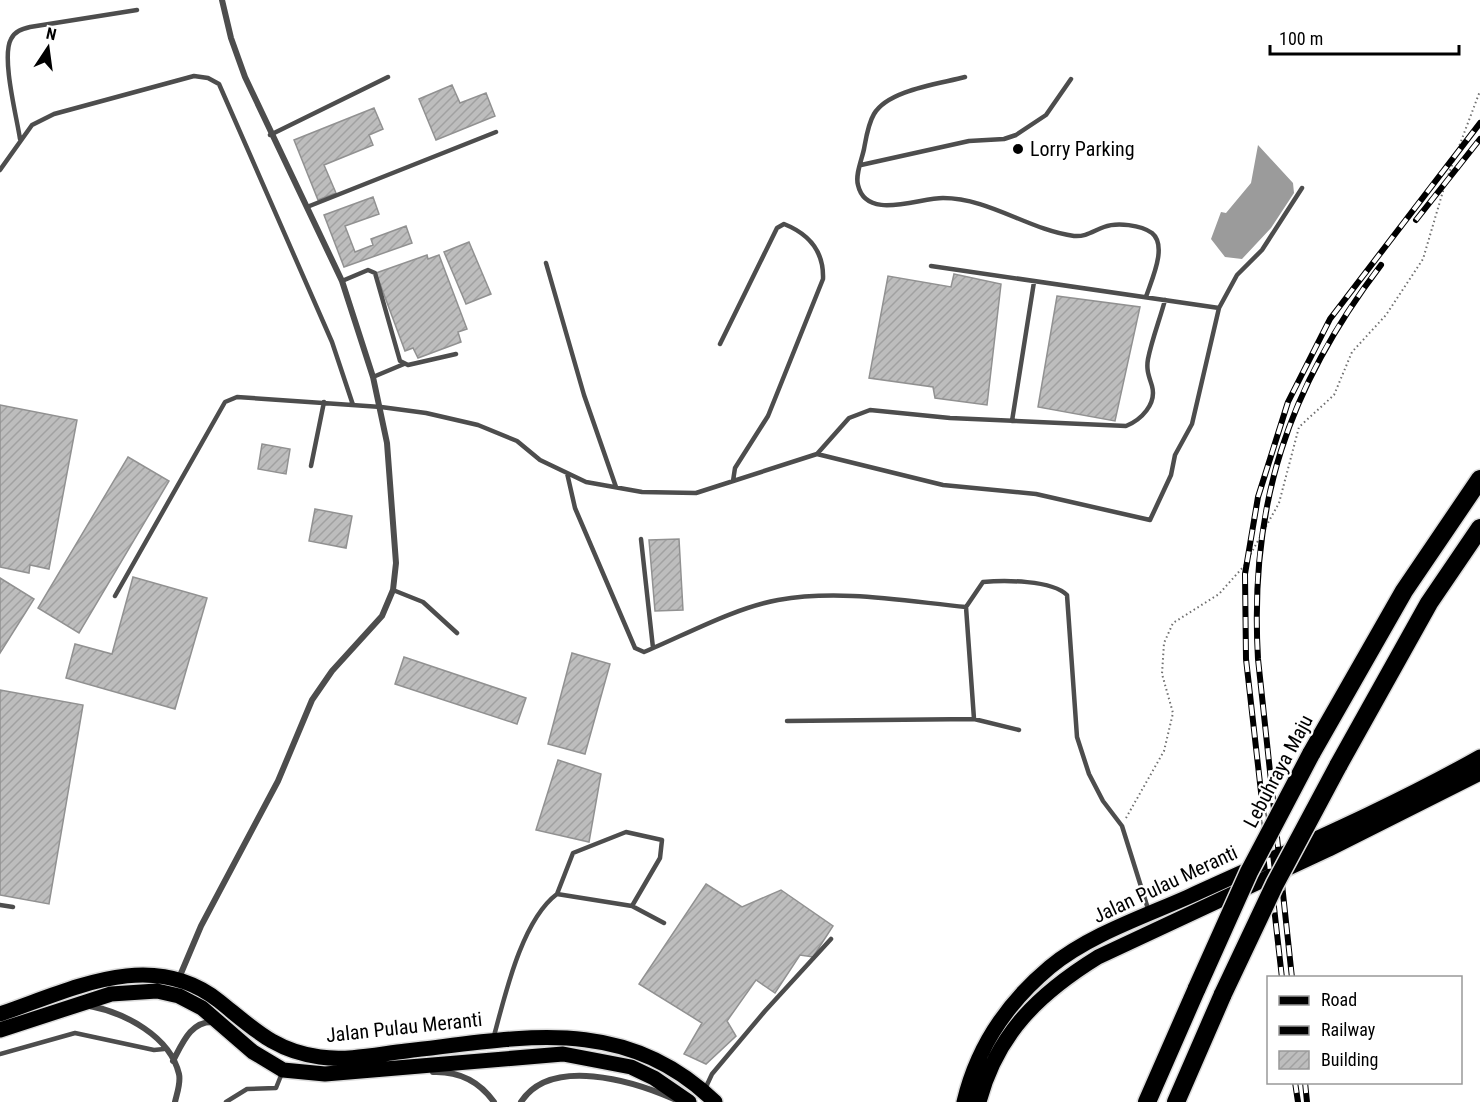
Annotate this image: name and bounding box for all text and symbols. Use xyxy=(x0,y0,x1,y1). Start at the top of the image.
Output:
north arrow xyxy=(18,18,78,78)
scale bar xyxy=(1270,18,1459,56)
text: N xyxy=(44,24,58,44)
text: 100 m xyxy=(1279,28,1323,49)
place label: Lorry Parking xyxy=(1030,137,1135,161)
marker: Lorry Parking xyxy=(1011,142,1025,156)
street label: Lebuhraya Maju xyxy=(1238,710,1318,832)
street label: Jalan Pulau Meranti xyxy=(1089,840,1241,928)
legend xyxy=(1267,976,1462,1084)
text: Road xyxy=(1321,989,1357,1010)
street label: Jalan Pulau Meranti xyxy=(325,1007,483,1047)
text: Railway xyxy=(1321,1019,1376,1040)
text: Building xyxy=(1321,1049,1378,1070)

